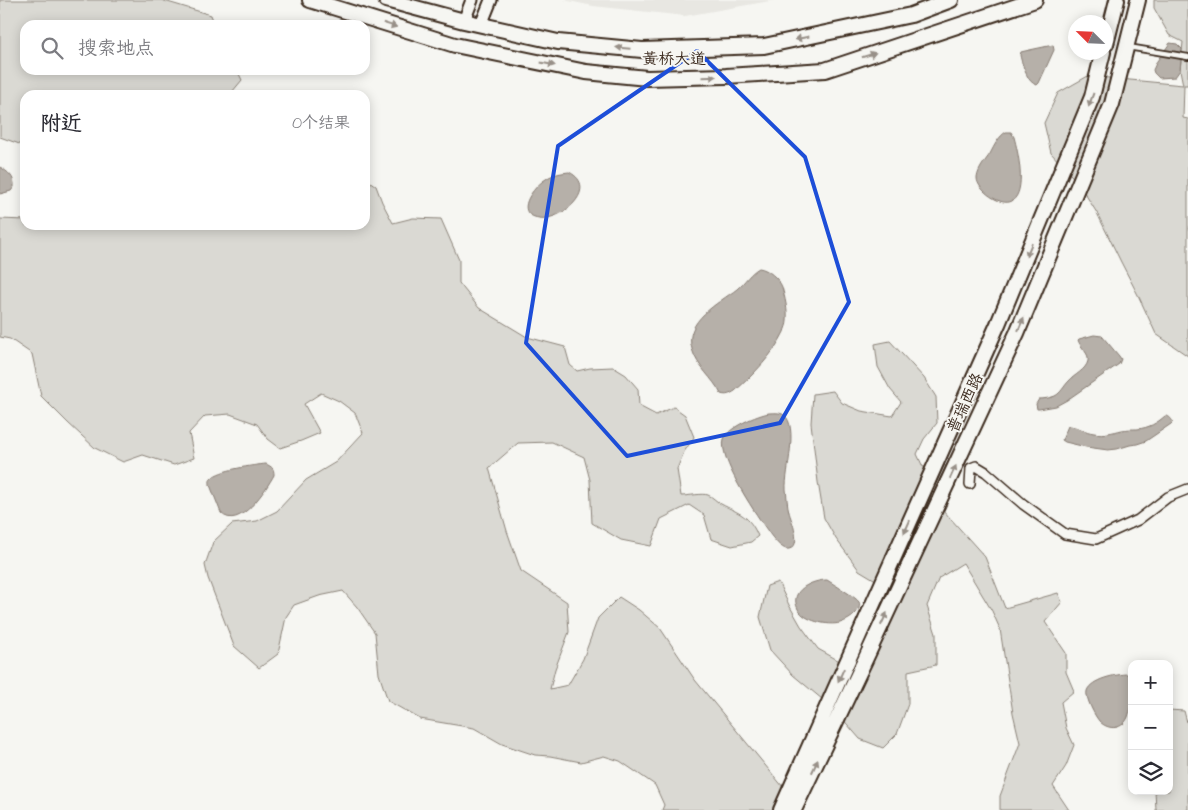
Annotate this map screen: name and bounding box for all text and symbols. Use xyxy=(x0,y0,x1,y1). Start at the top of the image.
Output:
north arrow xyxy=(1068,15,1113,60)
search box xyxy=(20,20,370,75)
one-way arrow xyxy=(383,22,398,30)
icon: search xyxy=(38,34,66,62)
one-way arrow xyxy=(793,34,809,42)
text: 搜索地点 xyxy=(78,35,154,62)
one-way arrow xyxy=(615,44,631,52)
street label: 黄桥大道 xyxy=(642,48,706,70)
one-way arrow xyxy=(862,51,877,59)
one-way arrow xyxy=(540,61,556,69)
one-way arrow xyxy=(701,72,717,80)
one-way arrow xyxy=(1086,92,1094,107)
text: 附近 xyxy=(40,109,82,138)
text: 0个结果 xyxy=(292,112,350,134)
one-way arrow xyxy=(1024,243,1032,257)
one-way arrow xyxy=(1017,317,1025,331)
street label: 普瑞西路 xyxy=(942,369,988,437)
one-way arrow xyxy=(949,465,957,479)
one-way arrow xyxy=(903,520,911,534)
one-way arrow xyxy=(881,612,889,626)
map controls xyxy=(1128,660,1173,795)
button: + xyxy=(1128,660,1173,705)
one-way arrow xyxy=(836,668,844,682)
button: − xyxy=(1128,705,1173,750)
button: layers xyxy=(1128,750,1173,795)
one-way arrow xyxy=(811,759,819,773)

